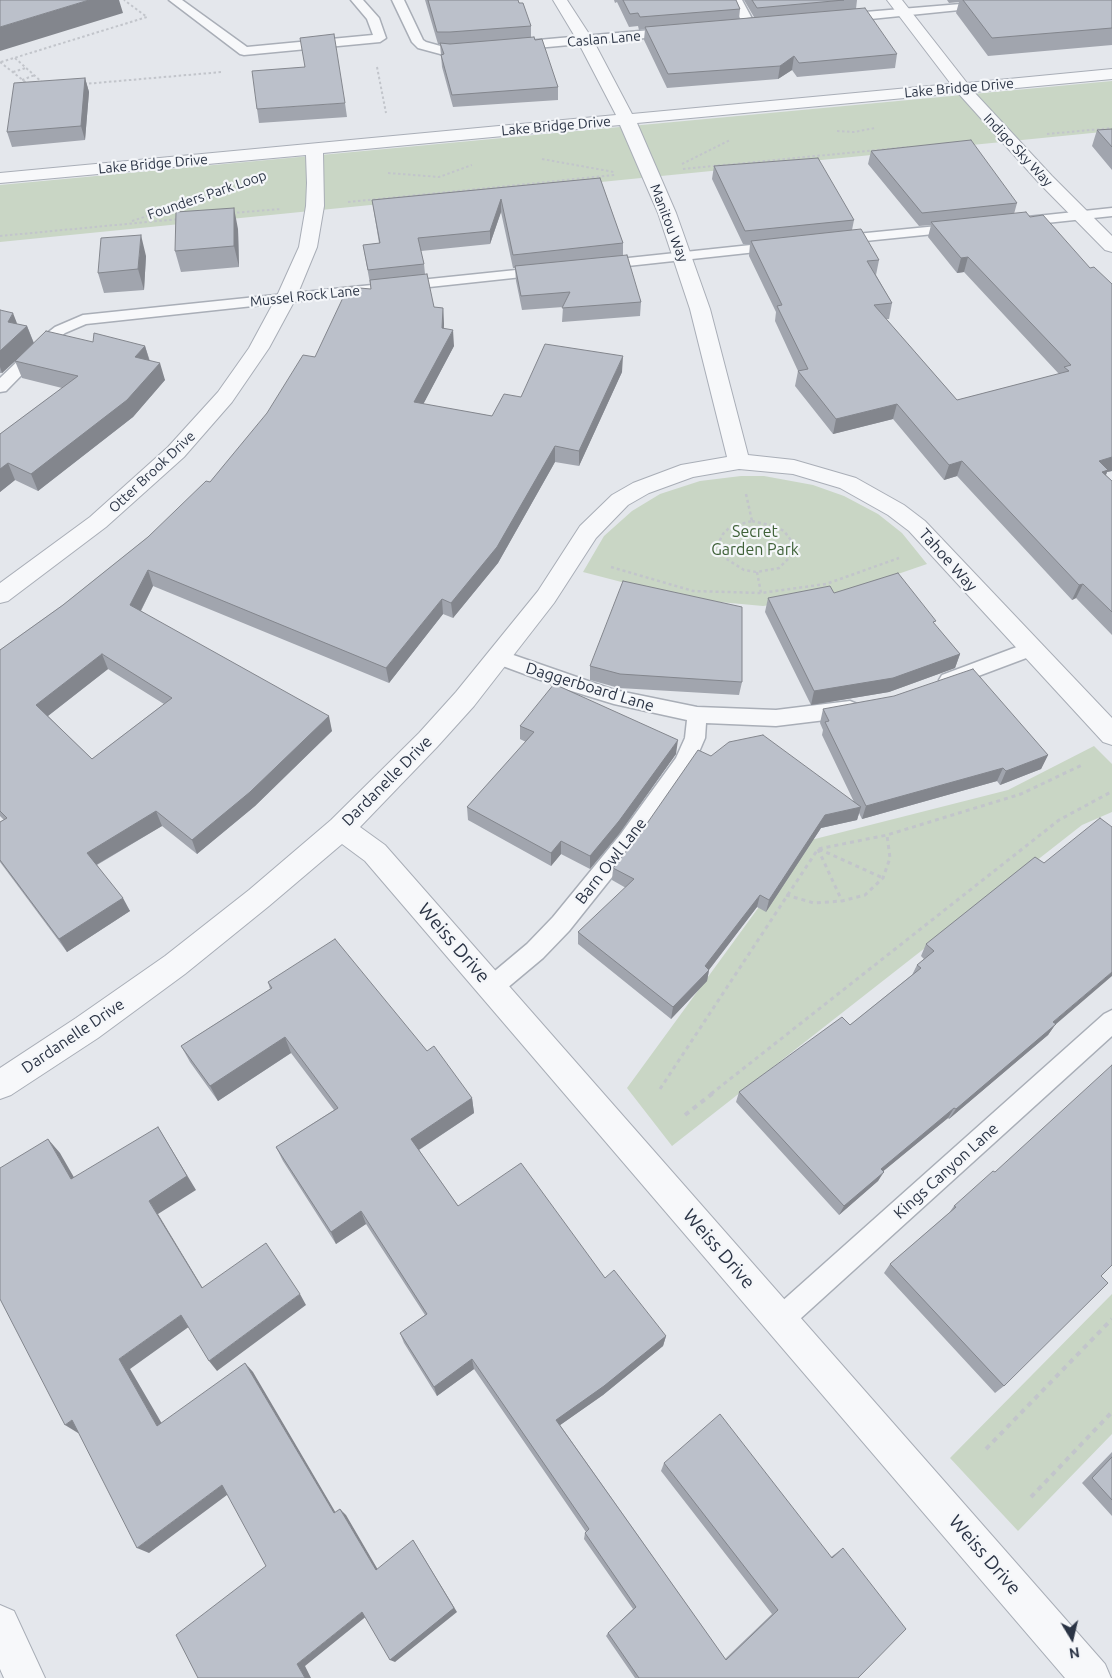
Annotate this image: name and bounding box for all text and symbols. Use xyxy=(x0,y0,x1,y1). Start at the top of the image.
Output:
street label: Caslan Lane xyxy=(566,27,642,51)
street label: Lake Bridge Drive xyxy=(903,75,1015,101)
street label: Indigo Sky Way xyxy=(980,110,1056,190)
street label: Lake Bridge Drive xyxy=(500,113,612,139)
street label: Lake Bridge Drive xyxy=(97,151,209,177)
street label: Founders Park Loop xyxy=(145,167,269,223)
street label: Manitou Way xyxy=(646,182,692,264)
street label: Mussel Rock Lane xyxy=(249,282,361,310)
street label: Otter Brook Drive xyxy=(105,428,199,516)
park label: Secret Garden Park xyxy=(711,522,799,560)
street label: Tahoe Way xyxy=(915,525,981,595)
street label: Daggerboard Lane xyxy=(524,658,656,716)
street label: Dardanelle Drive xyxy=(338,732,436,830)
street label: Barn Owl Lane xyxy=(571,814,651,908)
street label: Weiss Drive xyxy=(413,898,495,988)
street label: Dardanelle Drive xyxy=(18,995,128,1077)
street label: Kings Canyon Lane xyxy=(890,1119,1002,1223)
street label: Weiss Drive xyxy=(678,1204,760,1294)
street label: Weiss Drive xyxy=(944,1510,1026,1600)
north arrow xyxy=(1047,1613,1097,1663)
text: N xyxy=(1068,1644,1081,1662)

